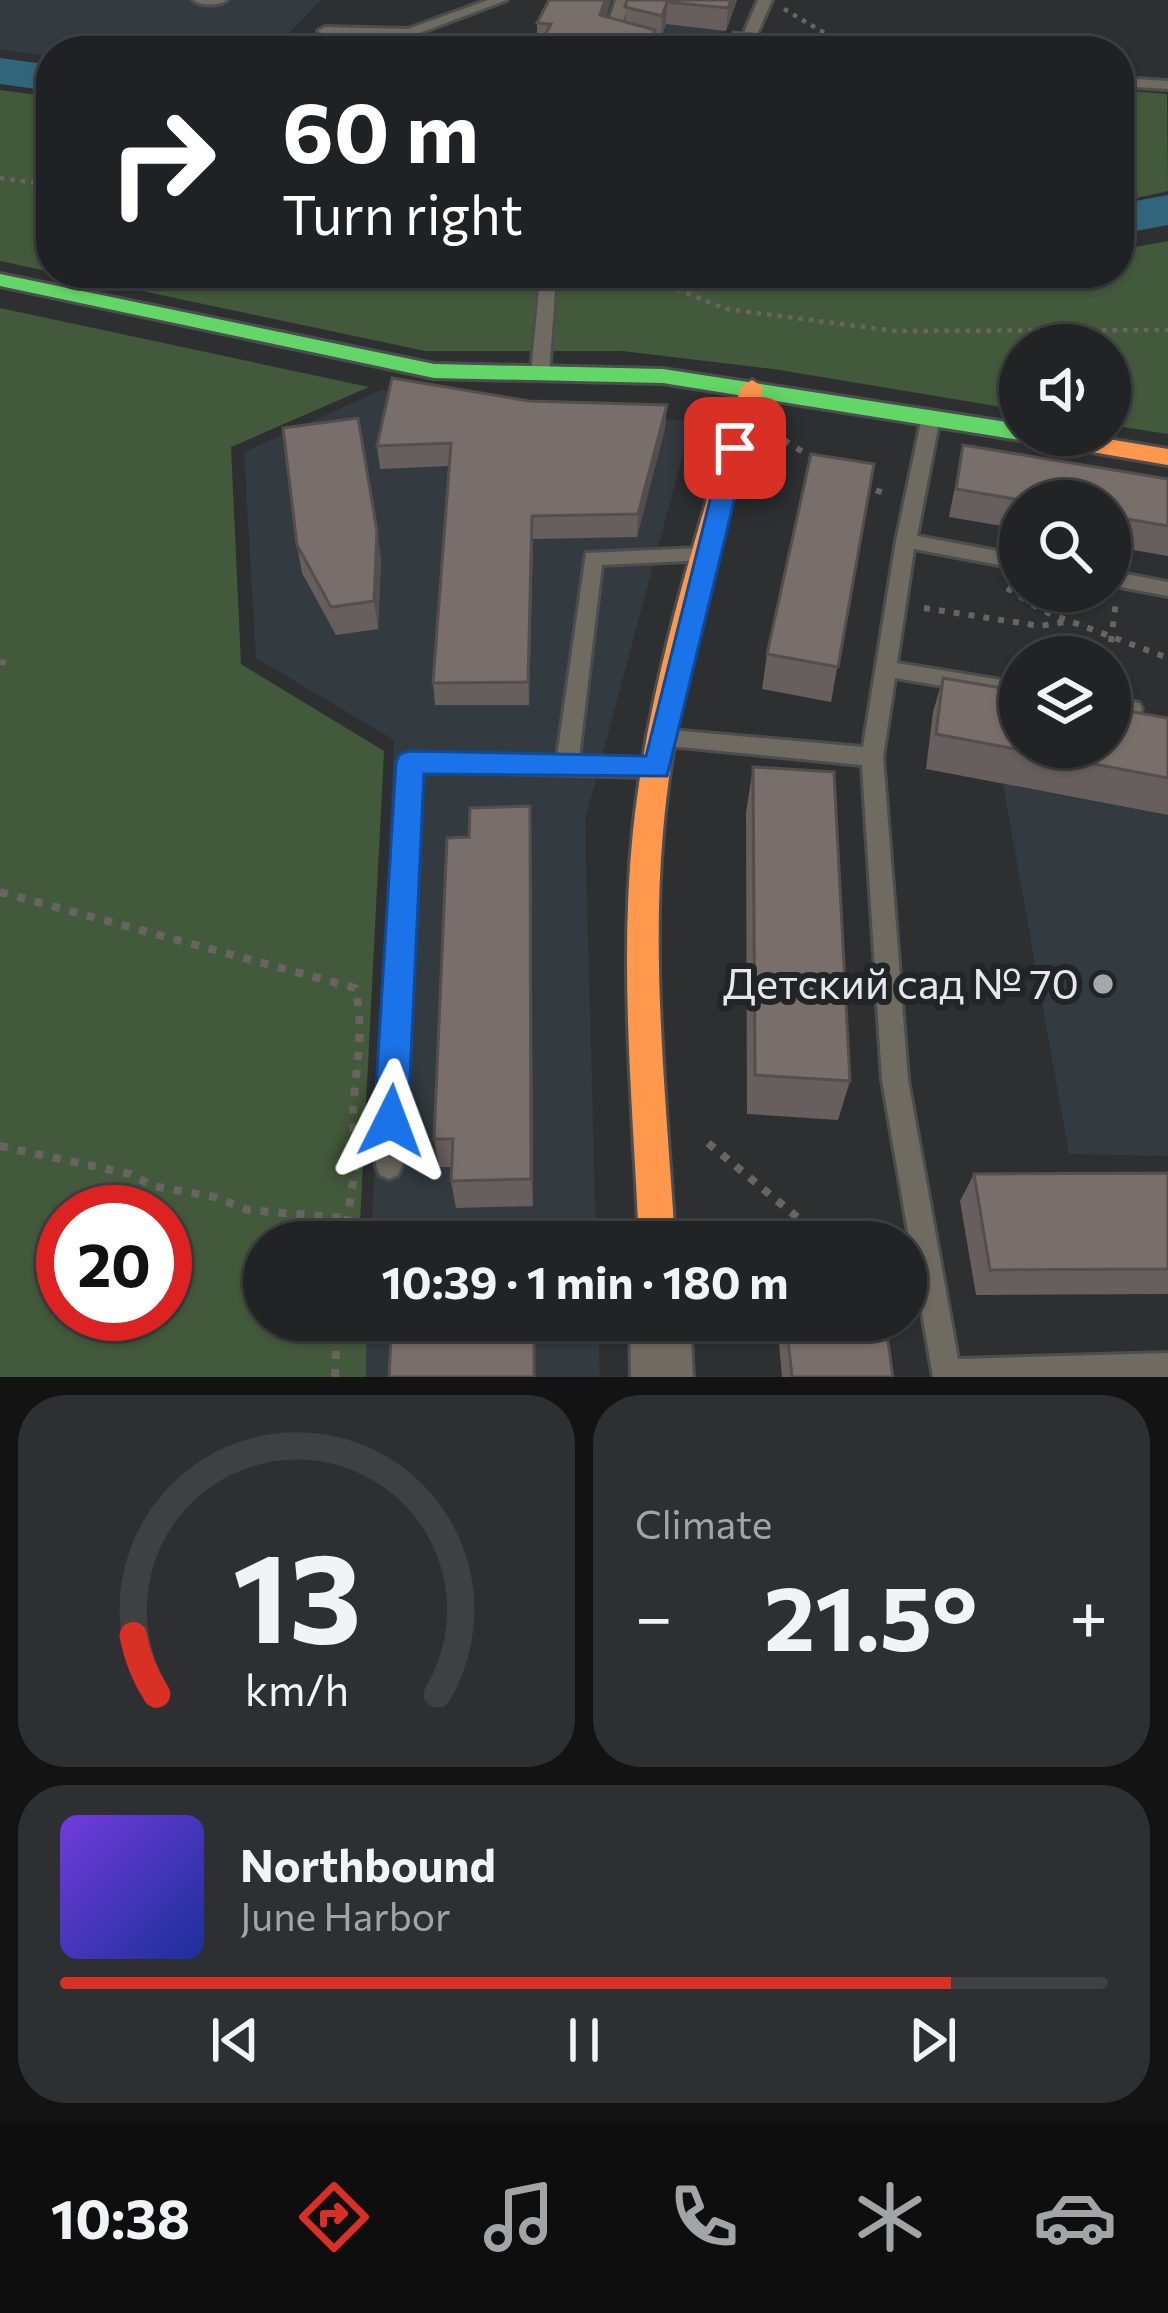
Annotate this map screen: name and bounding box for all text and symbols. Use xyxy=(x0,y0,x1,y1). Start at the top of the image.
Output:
text: 60 m xyxy=(282,78,479,180)
icon: right xyxy=(84,84,240,240)
text: Turn right xyxy=(282,180,523,246)
map controls xyxy=(999,324,1131,768)
button: sound xyxy=(999,324,1131,456)
pin xyxy=(684,397,786,499)
icon: arrive xyxy=(702,415,768,481)
button: search xyxy=(999,480,1131,612)
button: layers xyxy=(999,636,1131,768)
place label: Детский сад № 70 xyxy=(723,956,1079,1008)
marker: Детский сад № 70 xyxy=(1090,971,1116,997)
position arrow xyxy=(328,1058,454,1184)
speed limit sign: 20 xyxy=(36,1185,192,1341)
text: 10:39 · 1 min · 180 m xyxy=(381,1253,789,1308)
text: Climate xyxy=(635,1499,772,1547)
text: 13 xyxy=(232,1516,361,1669)
text: 21.5° xyxy=(764,1559,978,1670)
text: − xyxy=(635,1574,673,1655)
text: + xyxy=(1069,1574,1108,1655)
text: km/h xyxy=(244,1662,349,1715)
text: Northbound xyxy=(240,1836,496,1891)
text: June Harbor xyxy=(240,1891,451,1939)
icon: previous xyxy=(202,2007,268,2073)
icon: pause xyxy=(551,2007,617,2073)
icon: next xyxy=(900,2007,966,2073)
icon: directions xyxy=(292,2175,376,2259)
icon: music xyxy=(477,2175,561,2259)
icon: phone xyxy=(662,2175,746,2259)
icon: climate xyxy=(848,2175,932,2259)
icon: car xyxy=(1033,2175,1117,2259)
text: 10:38 xyxy=(51,2184,190,2250)

